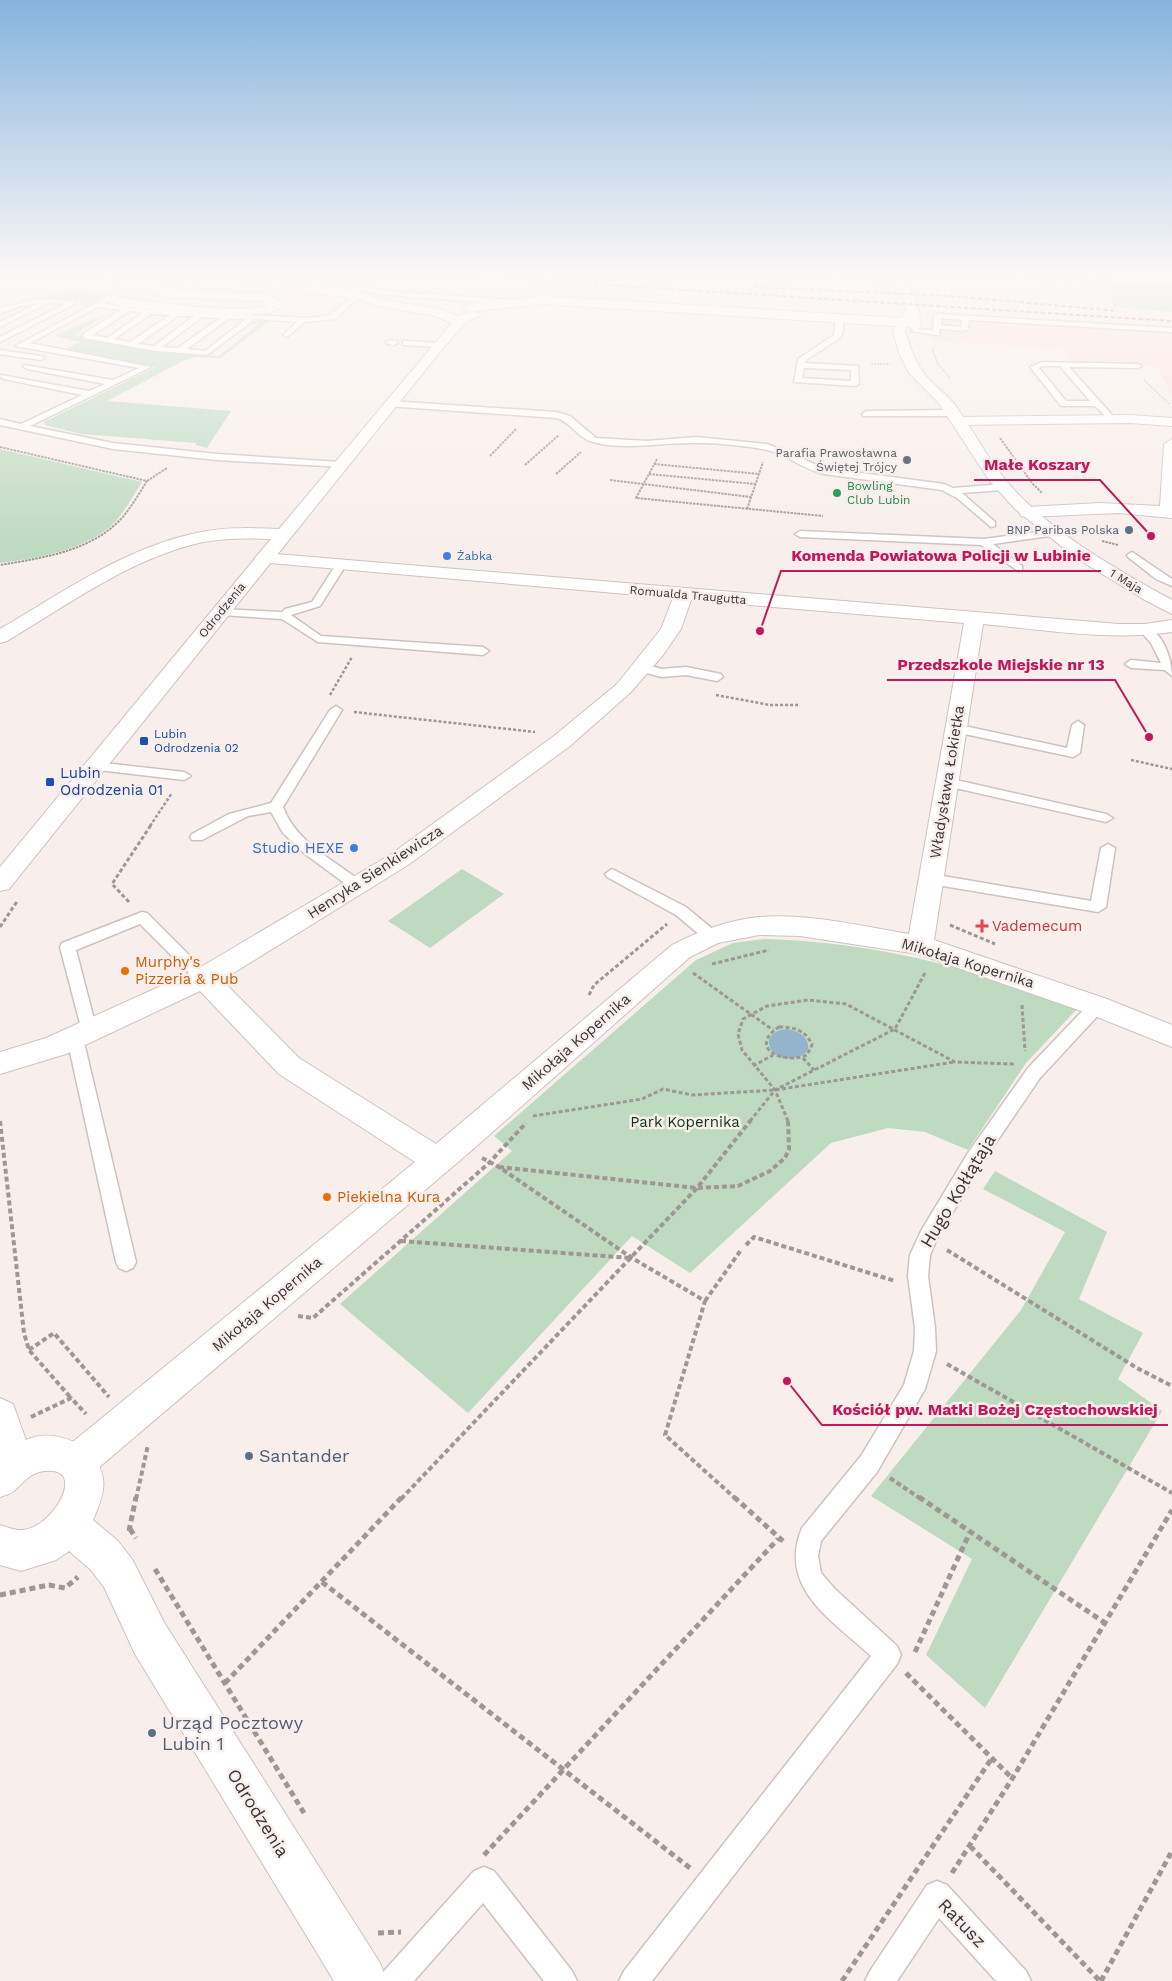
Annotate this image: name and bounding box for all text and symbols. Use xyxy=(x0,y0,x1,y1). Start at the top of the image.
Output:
place label: Parafia Prawosławna Świętej Trójcy xyxy=(775,446,898,474)
callout: Małe Koszary xyxy=(974,449,1100,480)
marker: Parafia Prawosławna Świętej Trójcy xyxy=(901,454,913,466)
text: Małe Koszary xyxy=(984,455,1091,474)
place label: Bowling Club Lubin xyxy=(847,479,911,507)
marker: Bowling Club Lubin xyxy=(831,487,843,499)
place label: BNP Paribas Polska xyxy=(1006,523,1119,537)
marker: BNP Paribas Polska xyxy=(1123,524,1135,536)
callout: Komenda Powiatowa Policji w Lubinie xyxy=(781,540,1101,571)
text: Komenda Powiatowa Policji w Lubinie xyxy=(791,546,1091,565)
place label: Żabka xyxy=(457,549,493,563)
marker: Żabka xyxy=(441,550,453,562)
street label: 1 Maja xyxy=(1107,566,1145,596)
street label: Odrodzenia xyxy=(196,580,249,640)
street label: Romualda Traugutta xyxy=(629,583,747,607)
callout: Przedszkole Miejskie nr 13 xyxy=(887,649,1115,680)
text: Przedszkole Miejskie nr 13 xyxy=(897,655,1105,674)
street label: Władysława Łokietka xyxy=(926,704,968,860)
place label: Lubin Odrodzenia 02 xyxy=(154,727,239,755)
marker: Lubin Odrodzenia 02 xyxy=(138,735,150,747)
place label: Lubin Odrodzenia 01 xyxy=(60,764,163,799)
marker: Lubin Odrodzenia 01 xyxy=(44,776,56,788)
street label: Henryka Sienkiewicza xyxy=(304,821,447,923)
place label: Studio HEXE xyxy=(252,839,344,857)
marker: Studio HEXE xyxy=(348,842,360,854)
place label: Vademecum xyxy=(992,917,1082,935)
marker: Vademecum xyxy=(976,920,988,932)
street label: Mikołaja Kopernika xyxy=(899,934,1037,992)
place label: Murphy's Pizzeria & Pub xyxy=(135,953,238,988)
marker: Murphy's Pizzeria & Pub xyxy=(119,965,131,977)
street label: Mikołaja Kopernika xyxy=(518,990,634,1094)
park label: Park Kopernika xyxy=(630,1113,740,1131)
street label: Hugo Kołłątaja xyxy=(916,1130,1000,1251)
place label: Piekielna Kura xyxy=(337,1188,441,1206)
marker: Piekielna Kura xyxy=(321,1191,333,1203)
street label: Mikołaja Kopernika xyxy=(208,1252,326,1355)
callout: Kościół pw. Matki Bożej Częstochowskiej xyxy=(822,1394,1168,1425)
text: Kościół pw. Matki Bożej Częstochowskiej xyxy=(832,1400,1158,1419)
place label: Santander xyxy=(259,1445,349,1466)
marker: Santander xyxy=(243,1450,255,1462)
place label: Urząd Pocztowy Lubin 1 xyxy=(162,1712,304,1754)
marker: Urząd Pocztowy Lubin 1 xyxy=(146,1727,158,1739)
street label: Odrodzenia xyxy=(223,1765,294,1861)
street label: Ratusz xyxy=(934,1894,991,1951)

